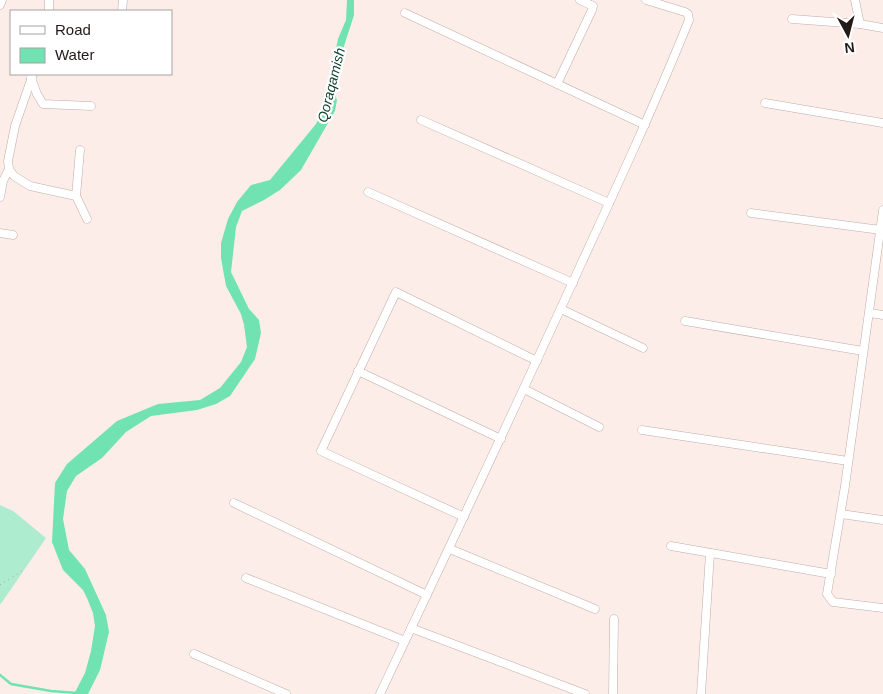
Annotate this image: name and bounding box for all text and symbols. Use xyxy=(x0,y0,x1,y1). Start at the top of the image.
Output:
legend xyxy=(10,10,172,75)
north arrow xyxy=(823,10,873,60)
text: Road xyxy=(55,21,91,38)
text: N xyxy=(844,39,856,56)
text: Water xyxy=(55,46,94,63)
water label: Qoraqamish xyxy=(314,46,348,124)

